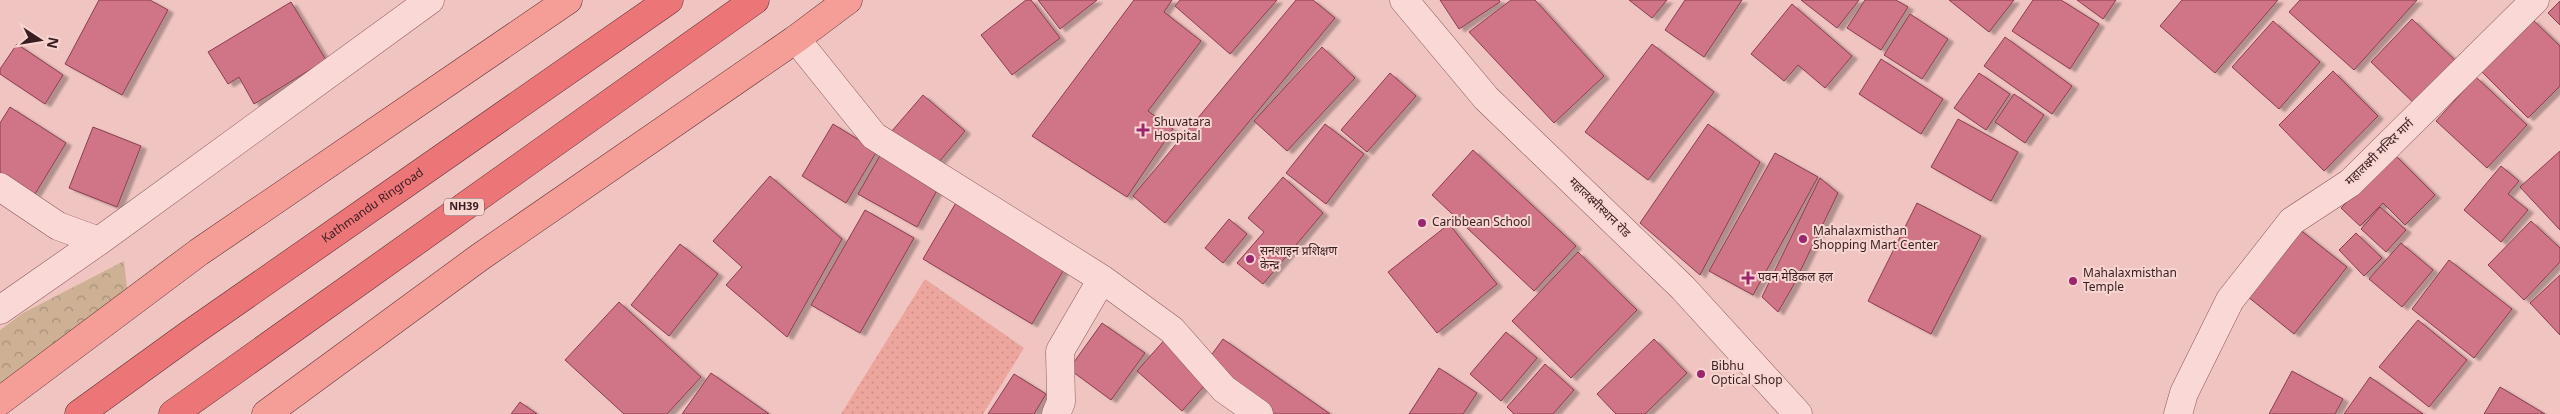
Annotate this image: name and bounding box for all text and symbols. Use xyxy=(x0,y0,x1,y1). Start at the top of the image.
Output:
north arrow xyxy=(15,15,65,65)
text: N xyxy=(41,35,62,50)
place label: Shuvatara Hospital xyxy=(1154,115,1211,145)
street label: महालक्ष्मी मन्दिर मार्ग xyxy=(2342,115,2418,190)
marker: Shuvatara Hospital xyxy=(1136,123,1150,137)
street label: Kathmandu Ringroad xyxy=(319,165,427,247)
street label: महालक्ष्मीस्थान रोड xyxy=(1565,174,1634,242)
road number: NH39 xyxy=(444,198,484,216)
place label: Caribbean School xyxy=(1432,215,1531,231)
marker: Caribbean School xyxy=(1416,217,1428,229)
place label: Mahalaxmisthan Shopping Mart Center xyxy=(1813,224,1938,254)
marker: Mahalaxmisthan Shopping Mart Center xyxy=(1797,233,1809,245)
place label: सनशाइन प्रशिक्षण केन्द्र xyxy=(1260,243,1337,274)
marker: सनशाइन प्रशिक्षण केन्द्र xyxy=(1244,253,1256,265)
place label: Mahalaxmisthan Temple xyxy=(2083,266,2177,296)
place label: पवन मेडिकल हल xyxy=(1758,269,1834,286)
marker: पवन मेडिकल हल xyxy=(1742,272,1754,284)
marker: Mahalaxmisthan Temple xyxy=(2067,275,2079,287)
place label: Bibhu Optical Shop xyxy=(1711,359,1783,389)
marker: Bibhu Optical Shop xyxy=(1695,368,1707,380)

